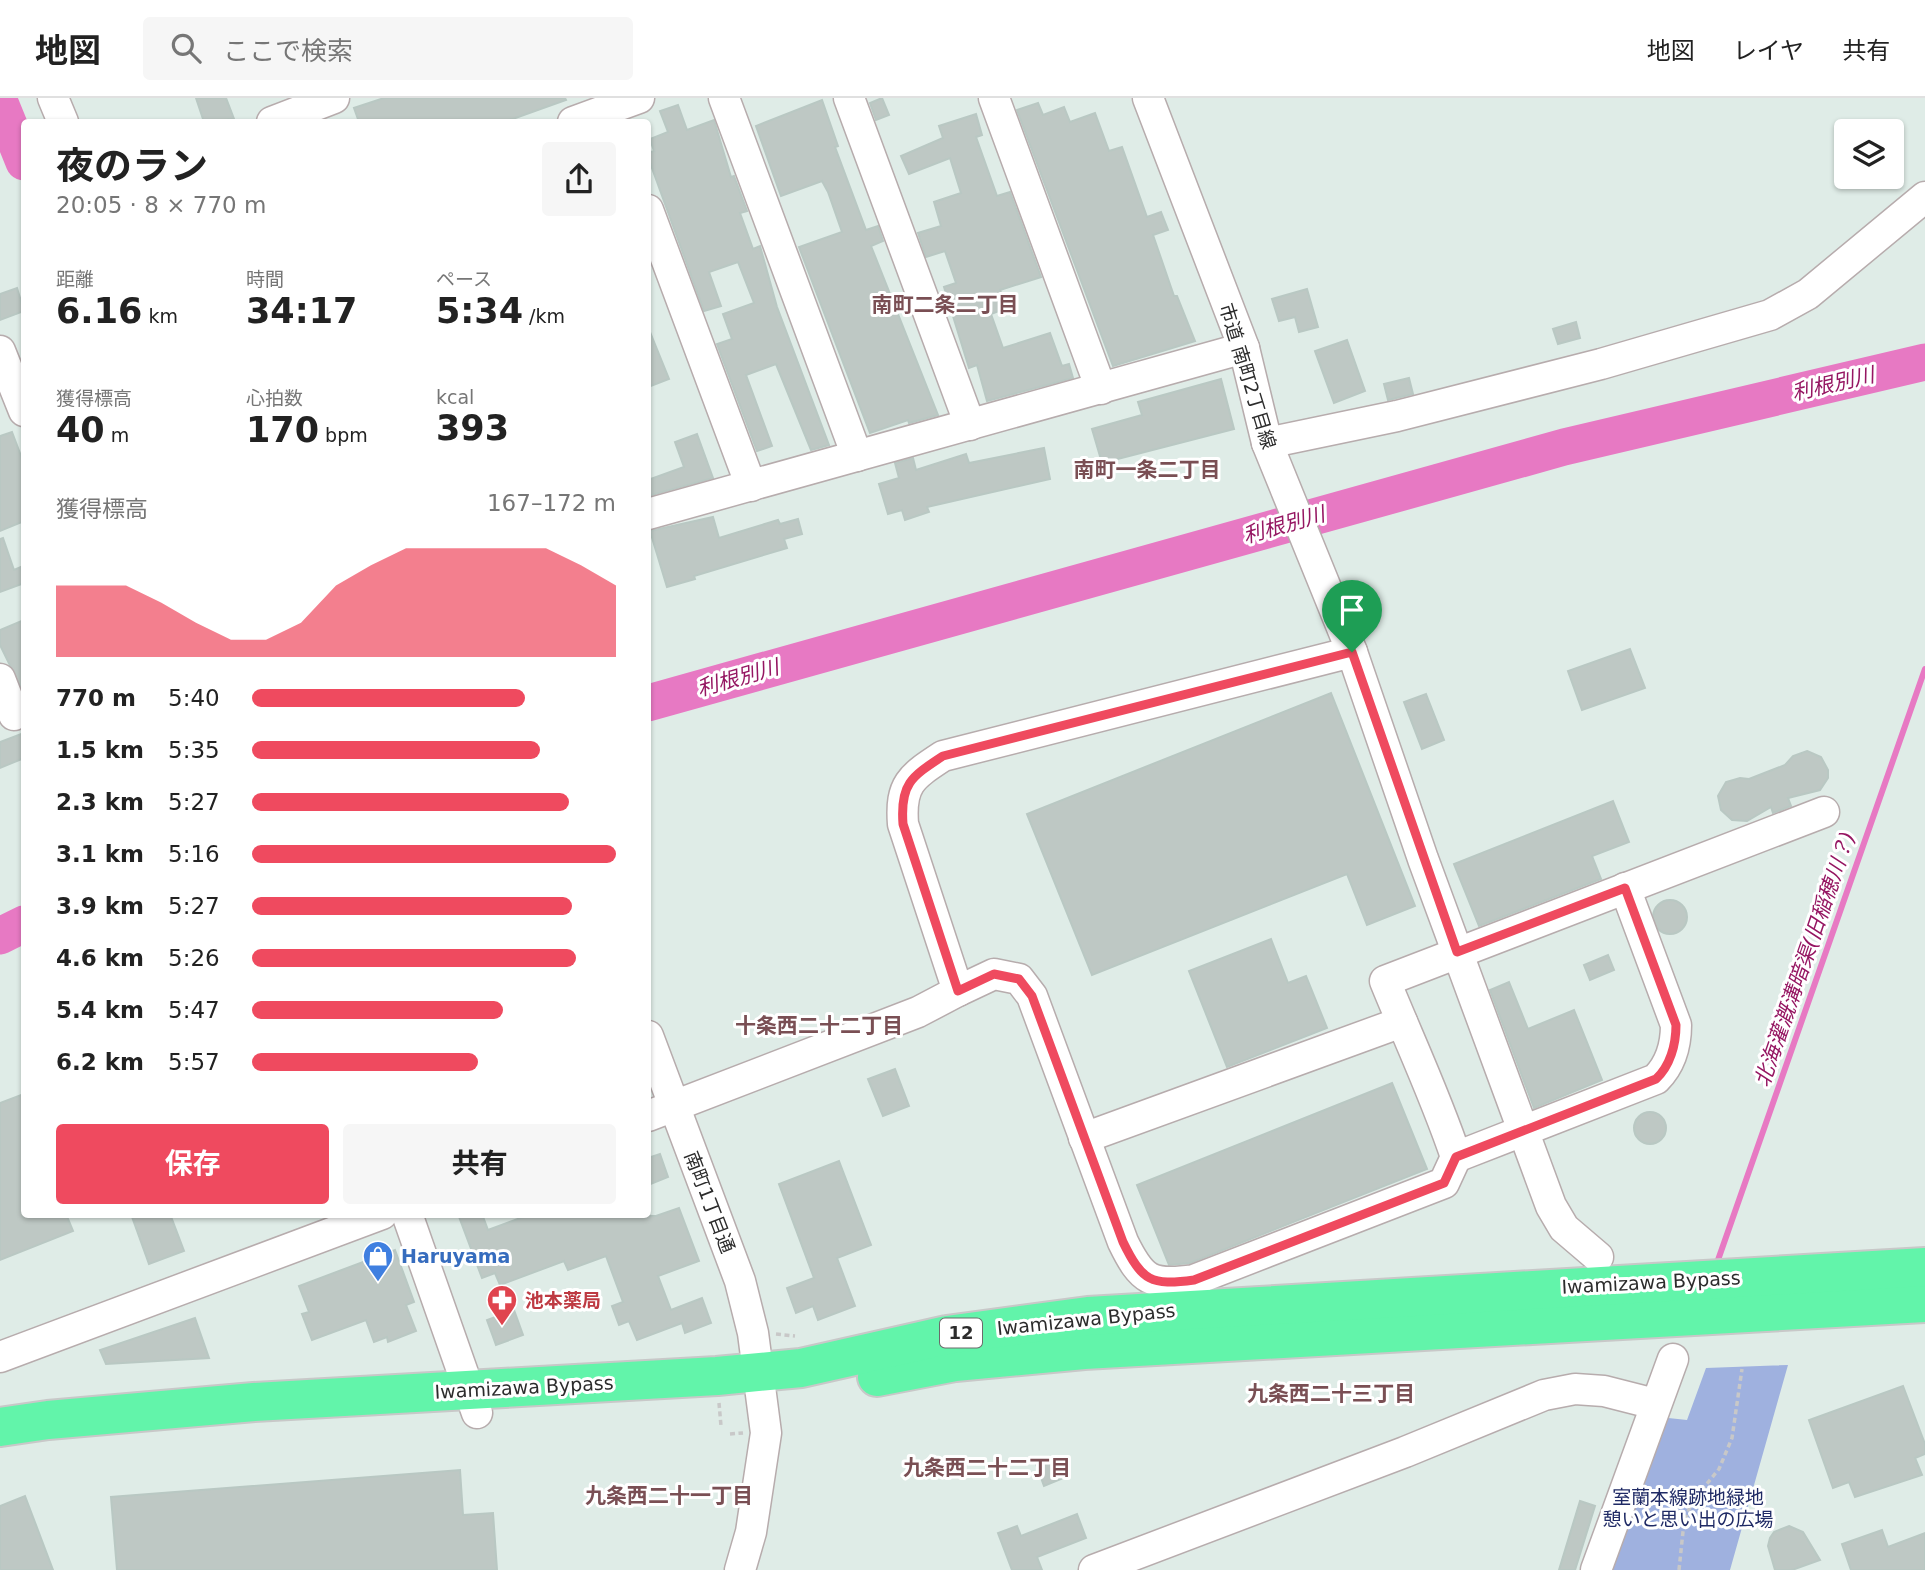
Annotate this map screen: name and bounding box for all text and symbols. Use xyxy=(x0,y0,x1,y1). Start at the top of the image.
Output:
search box xyxy=(143,17,633,80)
icon: search xyxy=(167,29,205,67)
text: 地図 xyxy=(35,31,101,70)
text: ここで検索 xyxy=(223,36,353,66)
text: 地図 xyxy=(1647,37,1695,65)
text: レイヤ xyxy=(1733,37,1804,65)
text: 共有 xyxy=(1842,37,1890,65)
map controls xyxy=(1834,119,1904,189)
button: layers xyxy=(1834,119,1904,189)
button: share xyxy=(542,142,616,216)
text: 夜のラン xyxy=(56,144,208,188)
text: 20:05 · 8 × 770 m xyxy=(56,192,266,218)
text: 距離 xyxy=(56,268,94,290)
text: 時間 xyxy=(246,268,284,290)
text: ペース xyxy=(436,268,492,290)
text: 6.16 xyxy=(56,291,142,331)
text: 34:17 xyxy=(246,291,357,331)
text: 5:34 xyxy=(436,291,523,331)
district label: 南町二条二丁目 xyxy=(872,293,1019,317)
street label: 市道 南町2丁目線 xyxy=(1215,301,1281,451)
text: km xyxy=(142,305,178,327)
text: /km xyxy=(523,305,565,327)
water label: 利根別川 xyxy=(1789,362,1879,405)
text: kcal xyxy=(436,386,474,408)
text: 獲得標高 xyxy=(56,387,132,409)
text: 心拍数 xyxy=(246,387,303,409)
text: 393 xyxy=(436,408,509,448)
text: 40 xyxy=(56,410,105,450)
text: 170 xyxy=(246,410,319,450)
text: m xyxy=(105,424,129,446)
text: bpm xyxy=(319,424,368,446)
district label: 南町一条二丁目 xyxy=(1074,458,1221,482)
text: 167–172 m xyxy=(487,490,616,516)
text: 獲得標高 xyxy=(56,496,148,522)
water label: 利根別川 xyxy=(1240,501,1330,548)
pin xyxy=(1322,580,1382,652)
icon: arrive xyxy=(1333,591,1371,629)
water label: 利根別川 xyxy=(694,654,784,701)
text: 770 m xyxy=(56,685,136,711)
text: 5:40 xyxy=(168,685,220,711)
text: 1.5 km xyxy=(56,737,144,763)
text: 5:35 xyxy=(168,737,220,763)
text: 2.3 km xyxy=(56,789,144,815)
text: 5:27 xyxy=(168,789,220,815)
water label: 北海灌漑溝暗渠(旧稲穂川？) xyxy=(1750,828,1860,1090)
text: 3.1 km xyxy=(56,841,144,867)
text: 5:16 xyxy=(168,841,220,867)
text: 3.9 km xyxy=(56,893,144,919)
text: 5:27 xyxy=(168,893,220,919)
text: 4.6 km xyxy=(56,945,144,971)
text: 5:26 xyxy=(168,945,220,971)
text: 5.4 km xyxy=(56,997,144,1023)
text: 5:47 xyxy=(168,997,220,1023)
district label: 十条西二十二丁目 xyxy=(735,1014,903,1038)
text: 6.2 km xyxy=(56,1049,144,1075)
text: 5:57 xyxy=(168,1049,220,1075)
button: 保存 xyxy=(56,1124,329,1204)
button: 共有 xyxy=(343,1124,616,1204)
street label: 南町1丁目通 xyxy=(681,1148,739,1256)
shop icon: Haruyama xyxy=(361,1239,395,1283)
place label: Haruyama xyxy=(401,1245,510,1267)
street label: Iwamizawa Bypass xyxy=(1561,1266,1741,1298)
pharmacy icon: 池本薬局 xyxy=(485,1283,519,1327)
place label: 池本薬局 xyxy=(525,1289,601,1311)
street label: Iwamizawa Bypass xyxy=(996,1299,1176,1339)
road number: 12 xyxy=(940,1318,982,1348)
street label: Iwamizawa Bypass xyxy=(434,1371,614,1403)
district label: 九条西二十三丁目 xyxy=(1247,1382,1415,1406)
district label: 九条西二十二丁目 xyxy=(903,1456,1071,1480)
district label: 九条西二十一丁目 xyxy=(585,1484,753,1508)
park label: 室蘭本線跡地緑地 憩いと思い出の広場 xyxy=(1602,1486,1774,1530)

